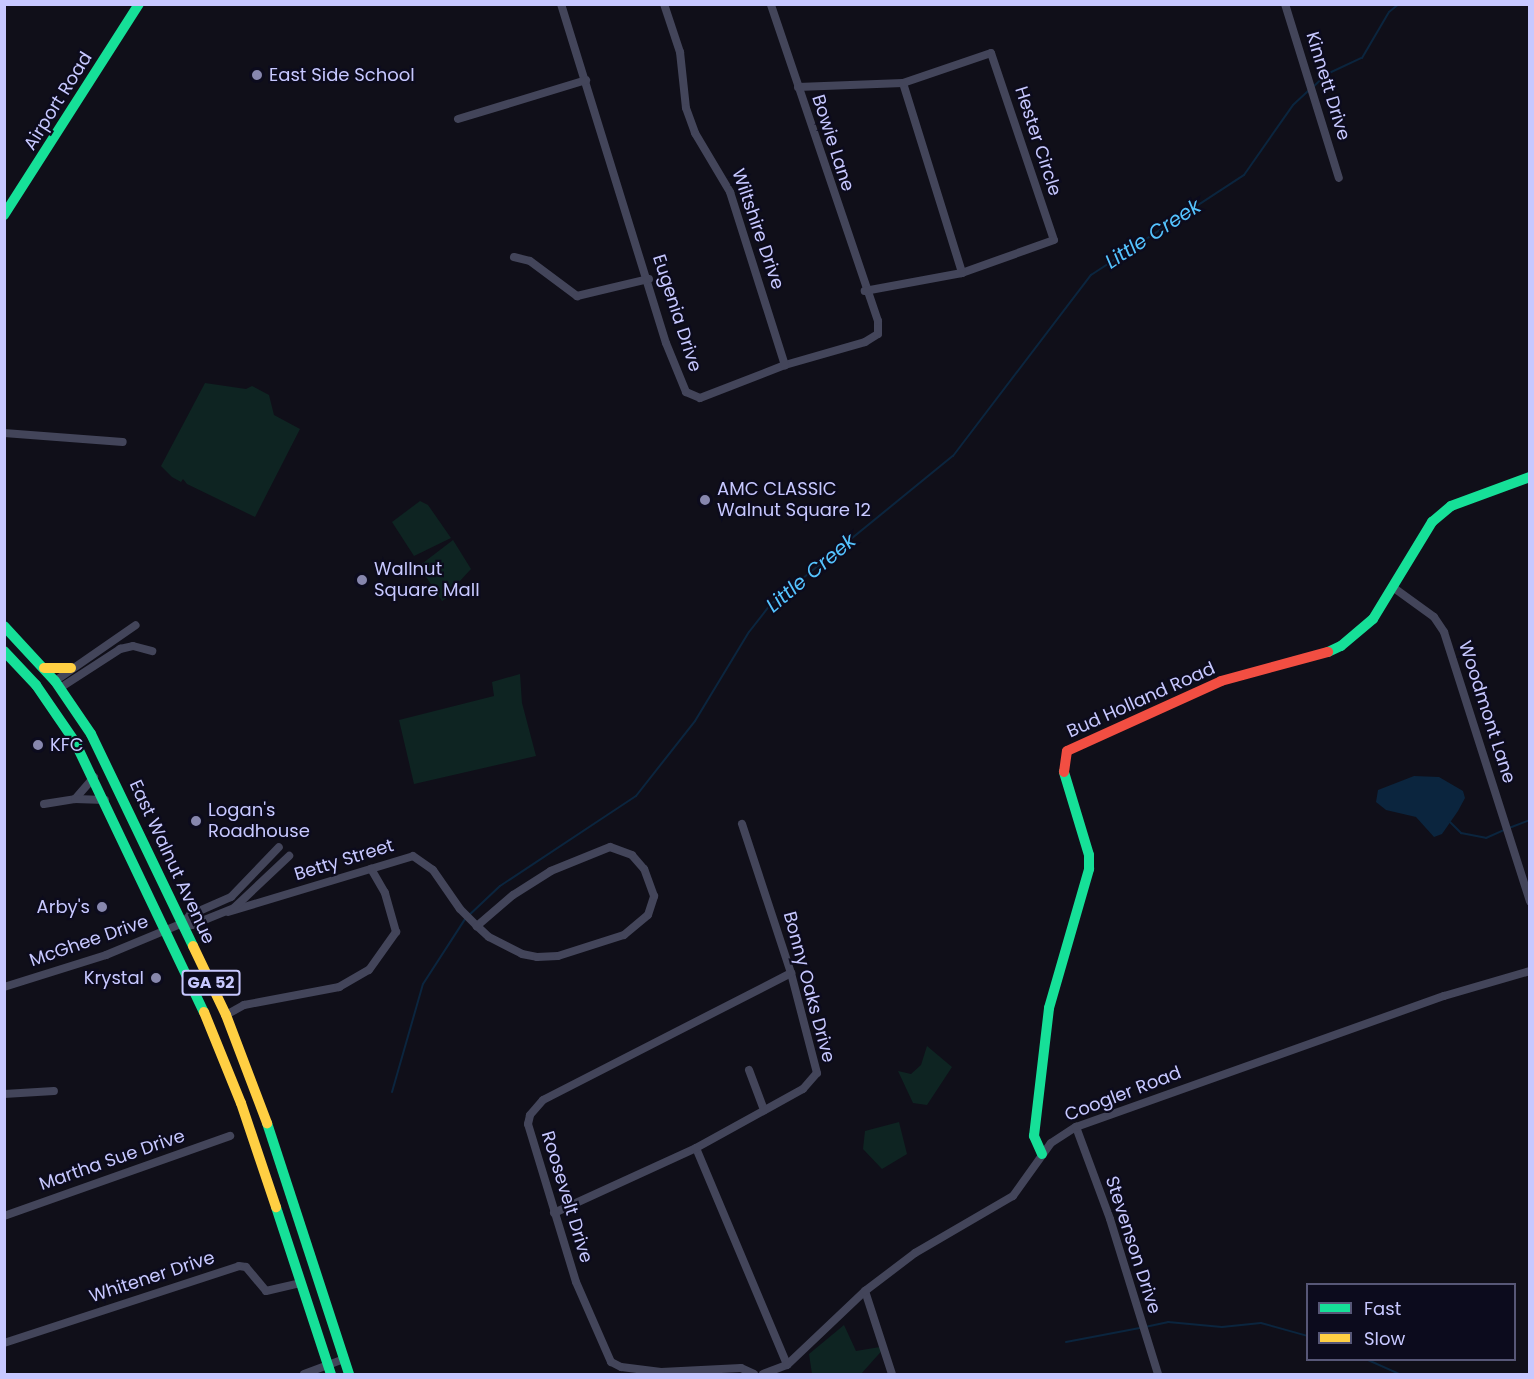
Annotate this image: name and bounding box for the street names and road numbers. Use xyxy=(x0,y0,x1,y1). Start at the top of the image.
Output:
street label: Kinnett Drive xyxy=(1301,29,1355,143)
street label: Airport Road xyxy=(19,48,97,154)
street label: Hester Circle xyxy=(1010,84,1066,198)
street label: Bowie Lane xyxy=(807,92,859,194)
street label: Wiltshire Drive xyxy=(727,166,789,292)
street label: Eugenia Drive xyxy=(648,252,706,374)
street label: Woodmont Lane xyxy=(1454,638,1520,786)
street label: Bud Holland Road xyxy=(1064,658,1218,742)
street label: East Walnut Avenue xyxy=(125,777,219,947)
street label: Betty Street xyxy=(292,835,396,885)
street label: Bonny Oaks Drive xyxy=(778,909,840,1065)
street label: McGhee Drive xyxy=(27,911,151,971)
road number: GA 52 xyxy=(181,970,241,996)
street label: Coogler Road xyxy=(1062,1062,1184,1126)
street label: Martha Sue Drive xyxy=(36,1125,188,1195)
street label: Roosevelt Drive xyxy=(537,1128,597,1266)
street label: Stevenson Drive xyxy=(1101,1173,1165,1317)
street label: Whitener Drive xyxy=(87,1247,217,1307)

